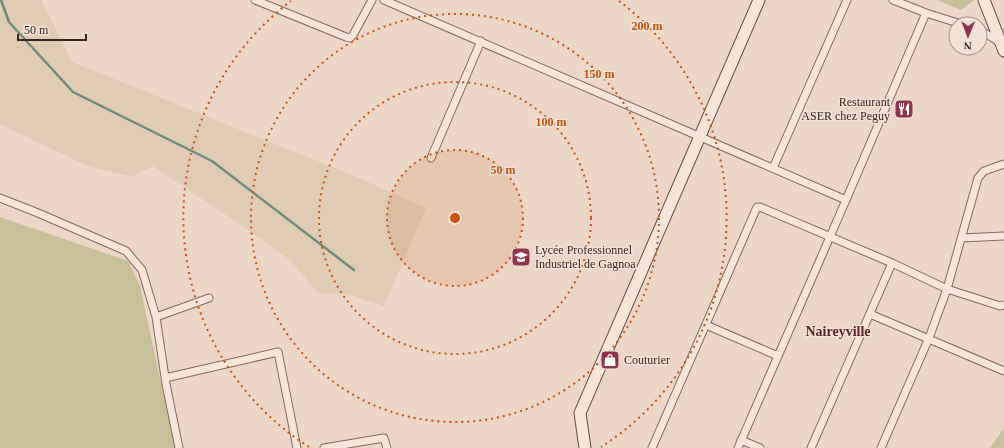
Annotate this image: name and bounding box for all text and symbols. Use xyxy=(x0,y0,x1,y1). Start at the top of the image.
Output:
scale bar xyxy=(18,16,86,42)
north arrow xyxy=(948,16,988,56)
text: 200 m xyxy=(632,19,663,33)
text: 50 m xyxy=(24,23,49,37)
text: N xyxy=(964,40,972,52)
text: 150 m xyxy=(584,67,615,81)
place label: Restaurant ASER chez Peguy xyxy=(801,95,891,123)
restaurant icon: Restaurant ASER chez Peguy xyxy=(893,98,915,120)
text: 100 m xyxy=(536,115,567,129)
text: 50 m xyxy=(491,163,516,177)
centre of rings xyxy=(448,211,462,225)
place label: Lycée Professionnel Industriel de Gagnoa xyxy=(535,243,636,271)
school or university icon: Lycée Professionnel Industriel de Gagnoa xyxy=(510,246,532,268)
district label: Naireyville xyxy=(805,324,871,339)
shop icon: Couturier xyxy=(599,349,621,371)
place label: Couturier xyxy=(624,353,670,367)

